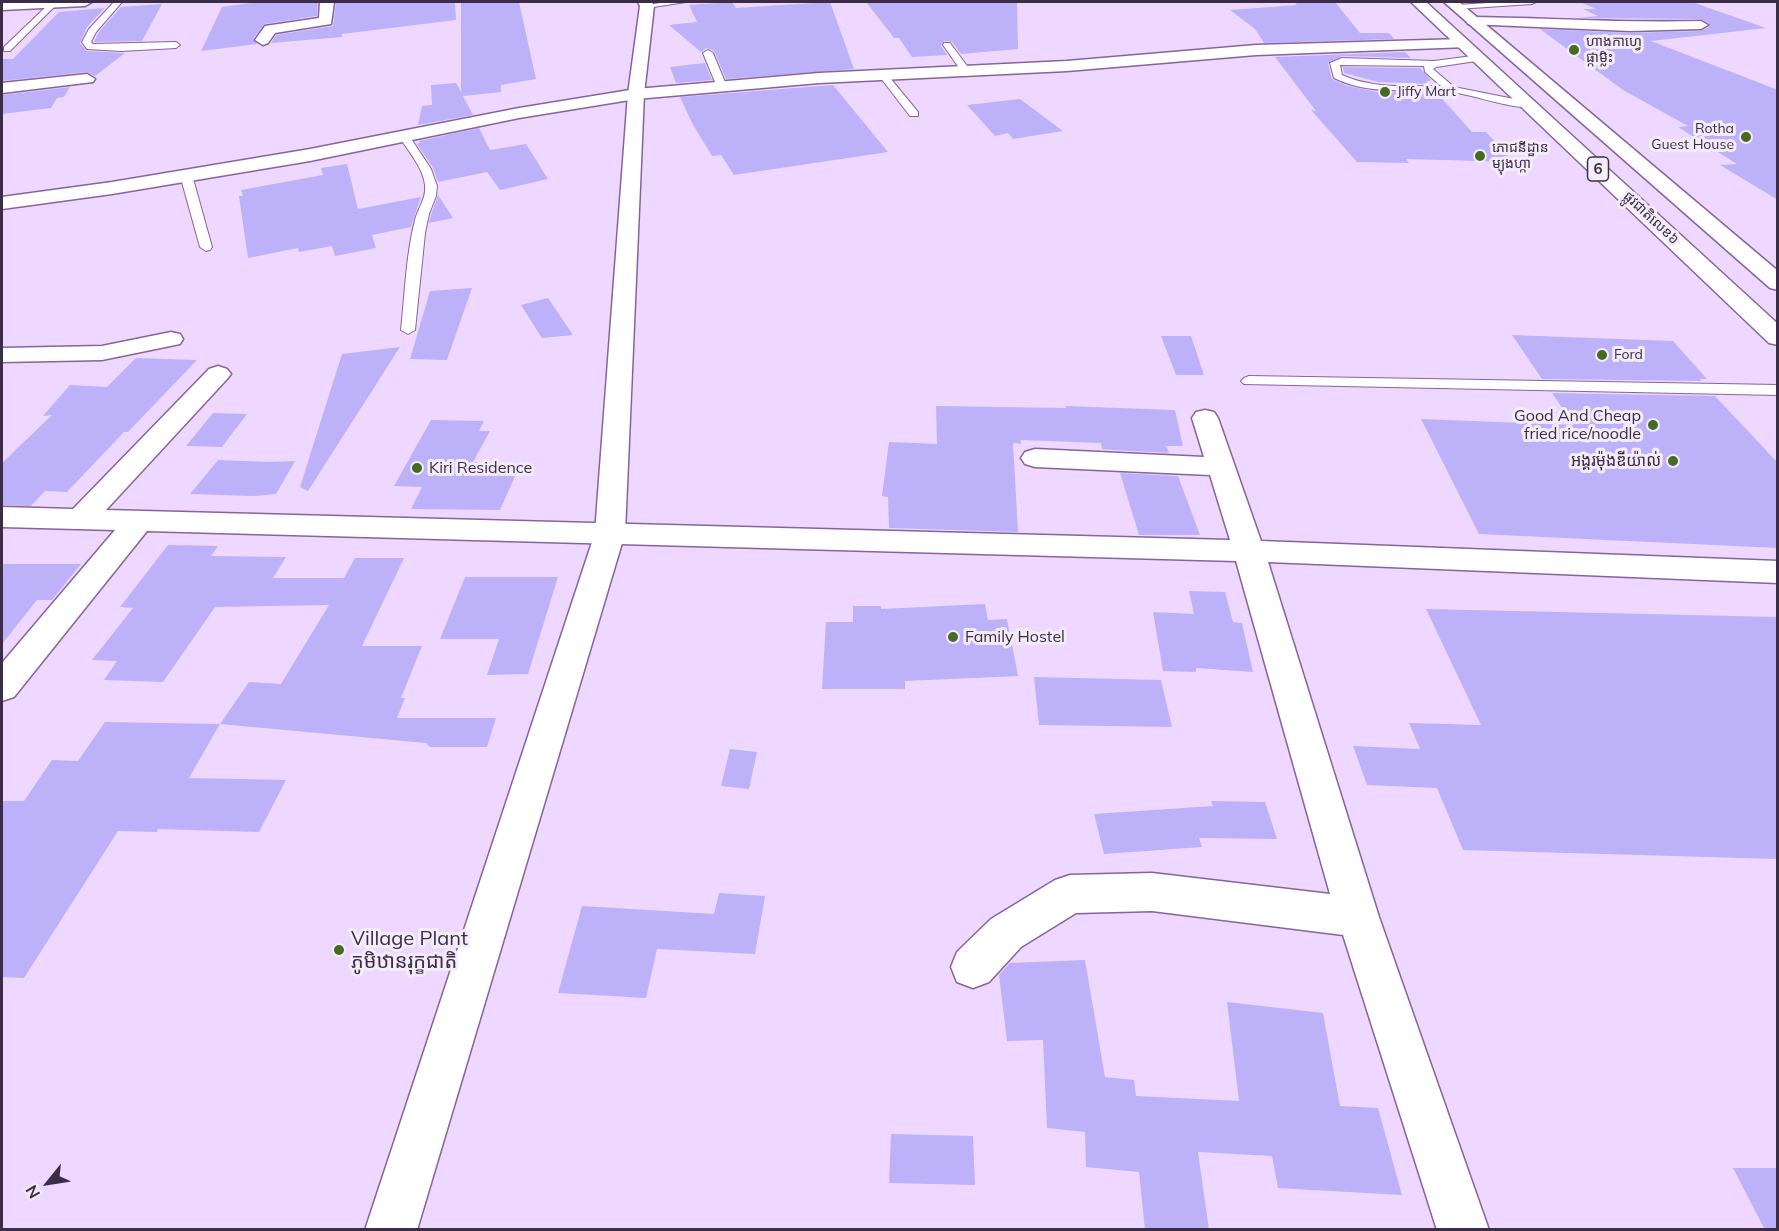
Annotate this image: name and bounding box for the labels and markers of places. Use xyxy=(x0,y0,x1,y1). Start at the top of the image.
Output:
place label: ហាងកាហ្វេ ផ្កាម្លិះ xyxy=(1586,34,1642,66)
marker: ហាងកាហ្វេ ផ្កាម្លិះ xyxy=(1567,43,1581,57)
place label: Jiffy Mart xyxy=(1397,84,1456,100)
marker: Jiffy Mart xyxy=(1378,85,1392,99)
place label: Rotha Guest House xyxy=(1651,121,1734,154)
marker: Rotha Guest House xyxy=(1739,130,1753,144)
place label: ភោជនីដ្ឋាន ម្យុងហ្កា xyxy=(1492,140,1549,172)
marker: ភោជនីដ្ឋាន ម្យុងហ្កា xyxy=(1473,149,1487,163)
place label: Ford xyxy=(1614,347,1643,363)
marker: Ford xyxy=(1595,348,1609,362)
place label: Good And Cheap fried rice/noodle xyxy=(1514,406,1641,444)
marker: Good And Cheap fried rice/noodle xyxy=(1646,418,1660,432)
place label: អង្គរម៉ុងឌីយ៉ាល់ xyxy=(1571,451,1661,471)
marker: អង្គរម៉ុងឌីយ៉ាល់ xyxy=(1666,454,1680,468)
place label: Kiri Residence xyxy=(429,458,532,478)
marker: Kiri Residence xyxy=(410,461,424,475)
place label: Family Hostel xyxy=(965,627,1065,647)
marker: Family Hostel xyxy=(946,630,960,644)
place label: Village Plant ភូមិឋានរុក្ខជាតិ xyxy=(351,927,468,974)
marker: Village Plant ភូមិឋានរុក្ខជាតិ xyxy=(332,943,346,957)

